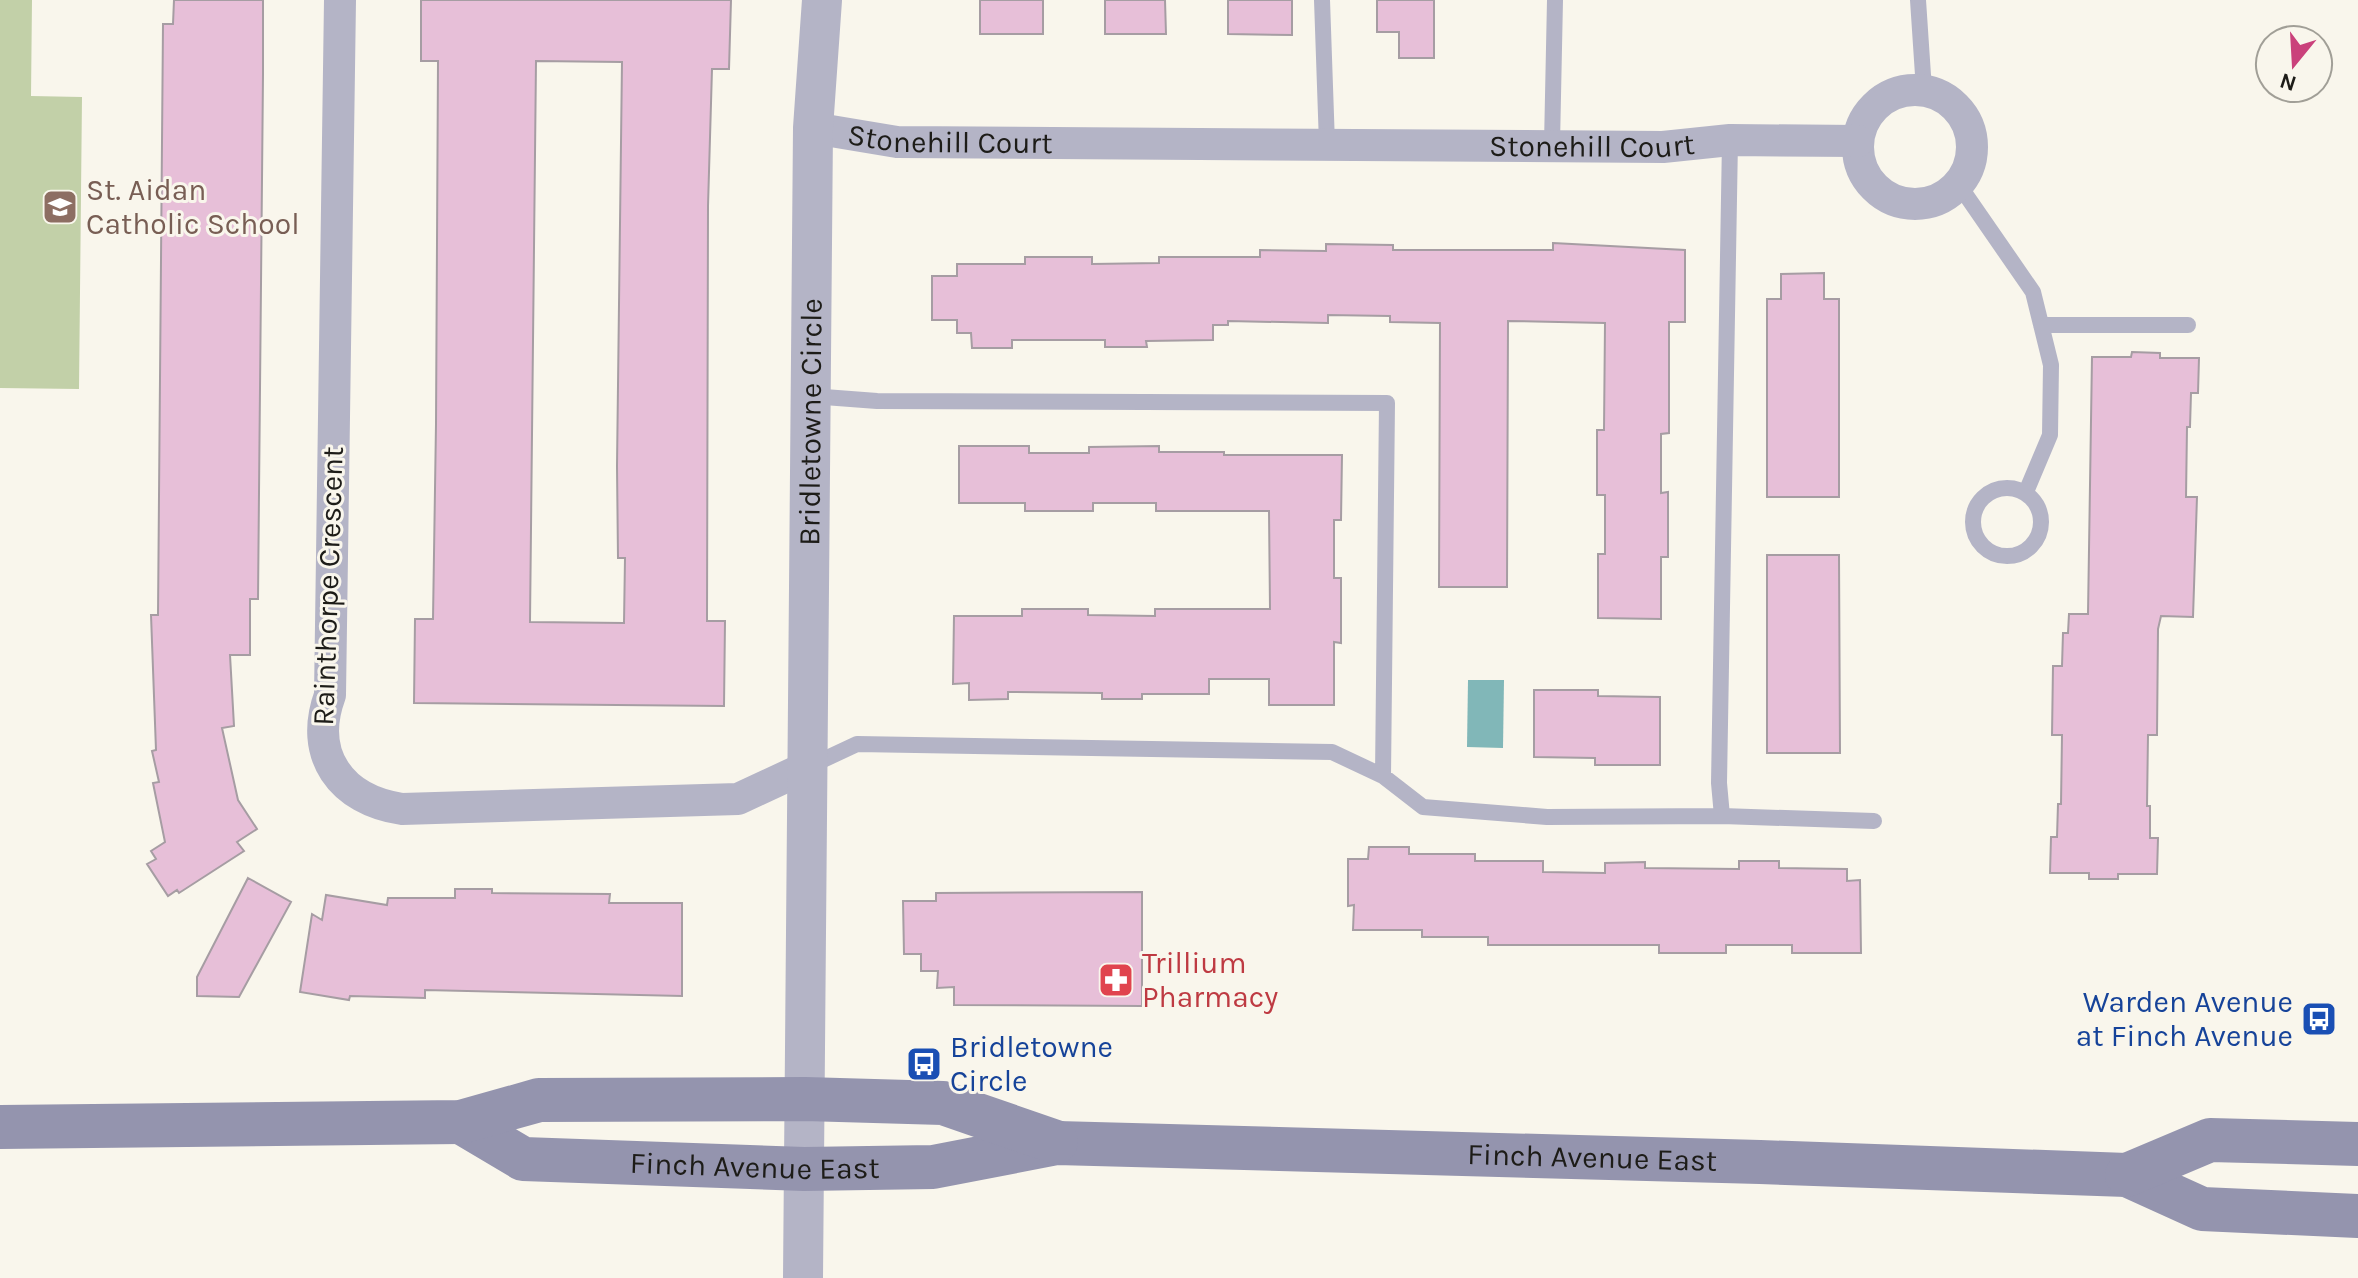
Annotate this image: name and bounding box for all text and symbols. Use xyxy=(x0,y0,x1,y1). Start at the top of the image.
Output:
north arrow xyxy=(2254,24,2334,104)
text: N xyxy=(2277,67,2300,97)
street label: Stonehill Court xyxy=(845,116,1053,161)
street label: Stonehill Court xyxy=(1489,126,1696,166)
place label: St. Aidan Catholic School xyxy=(86,172,300,242)
school or university icon: St. Aidan Catholic School xyxy=(41,188,79,226)
street label: Bridletowne Circle xyxy=(791,298,830,546)
street label: Rainthorpe Crescent xyxy=(305,446,351,726)
place label: Trillium Pharmacy xyxy=(1142,945,1278,1015)
pharmacy icon: Trillium Pharmacy xyxy=(1097,961,1135,999)
place label: Warden Avenue at Finch Avenue xyxy=(2076,984,2293,1054)
bus stop icon: Warden Avenue at Finch Avenue xyxy=(2300,1000,2338,1038)
place label: Bridletowne Circle xyxy=(950,1029,1113,1099)
bus stop icon: Bridletowne Circle xyxy=(905,1045,943,1083)
street label: Finch Avenue East xyxy=(1467,1136,1717,1179)
street label: Finch Avenue East xyxy=(629,1145,880,1187)

